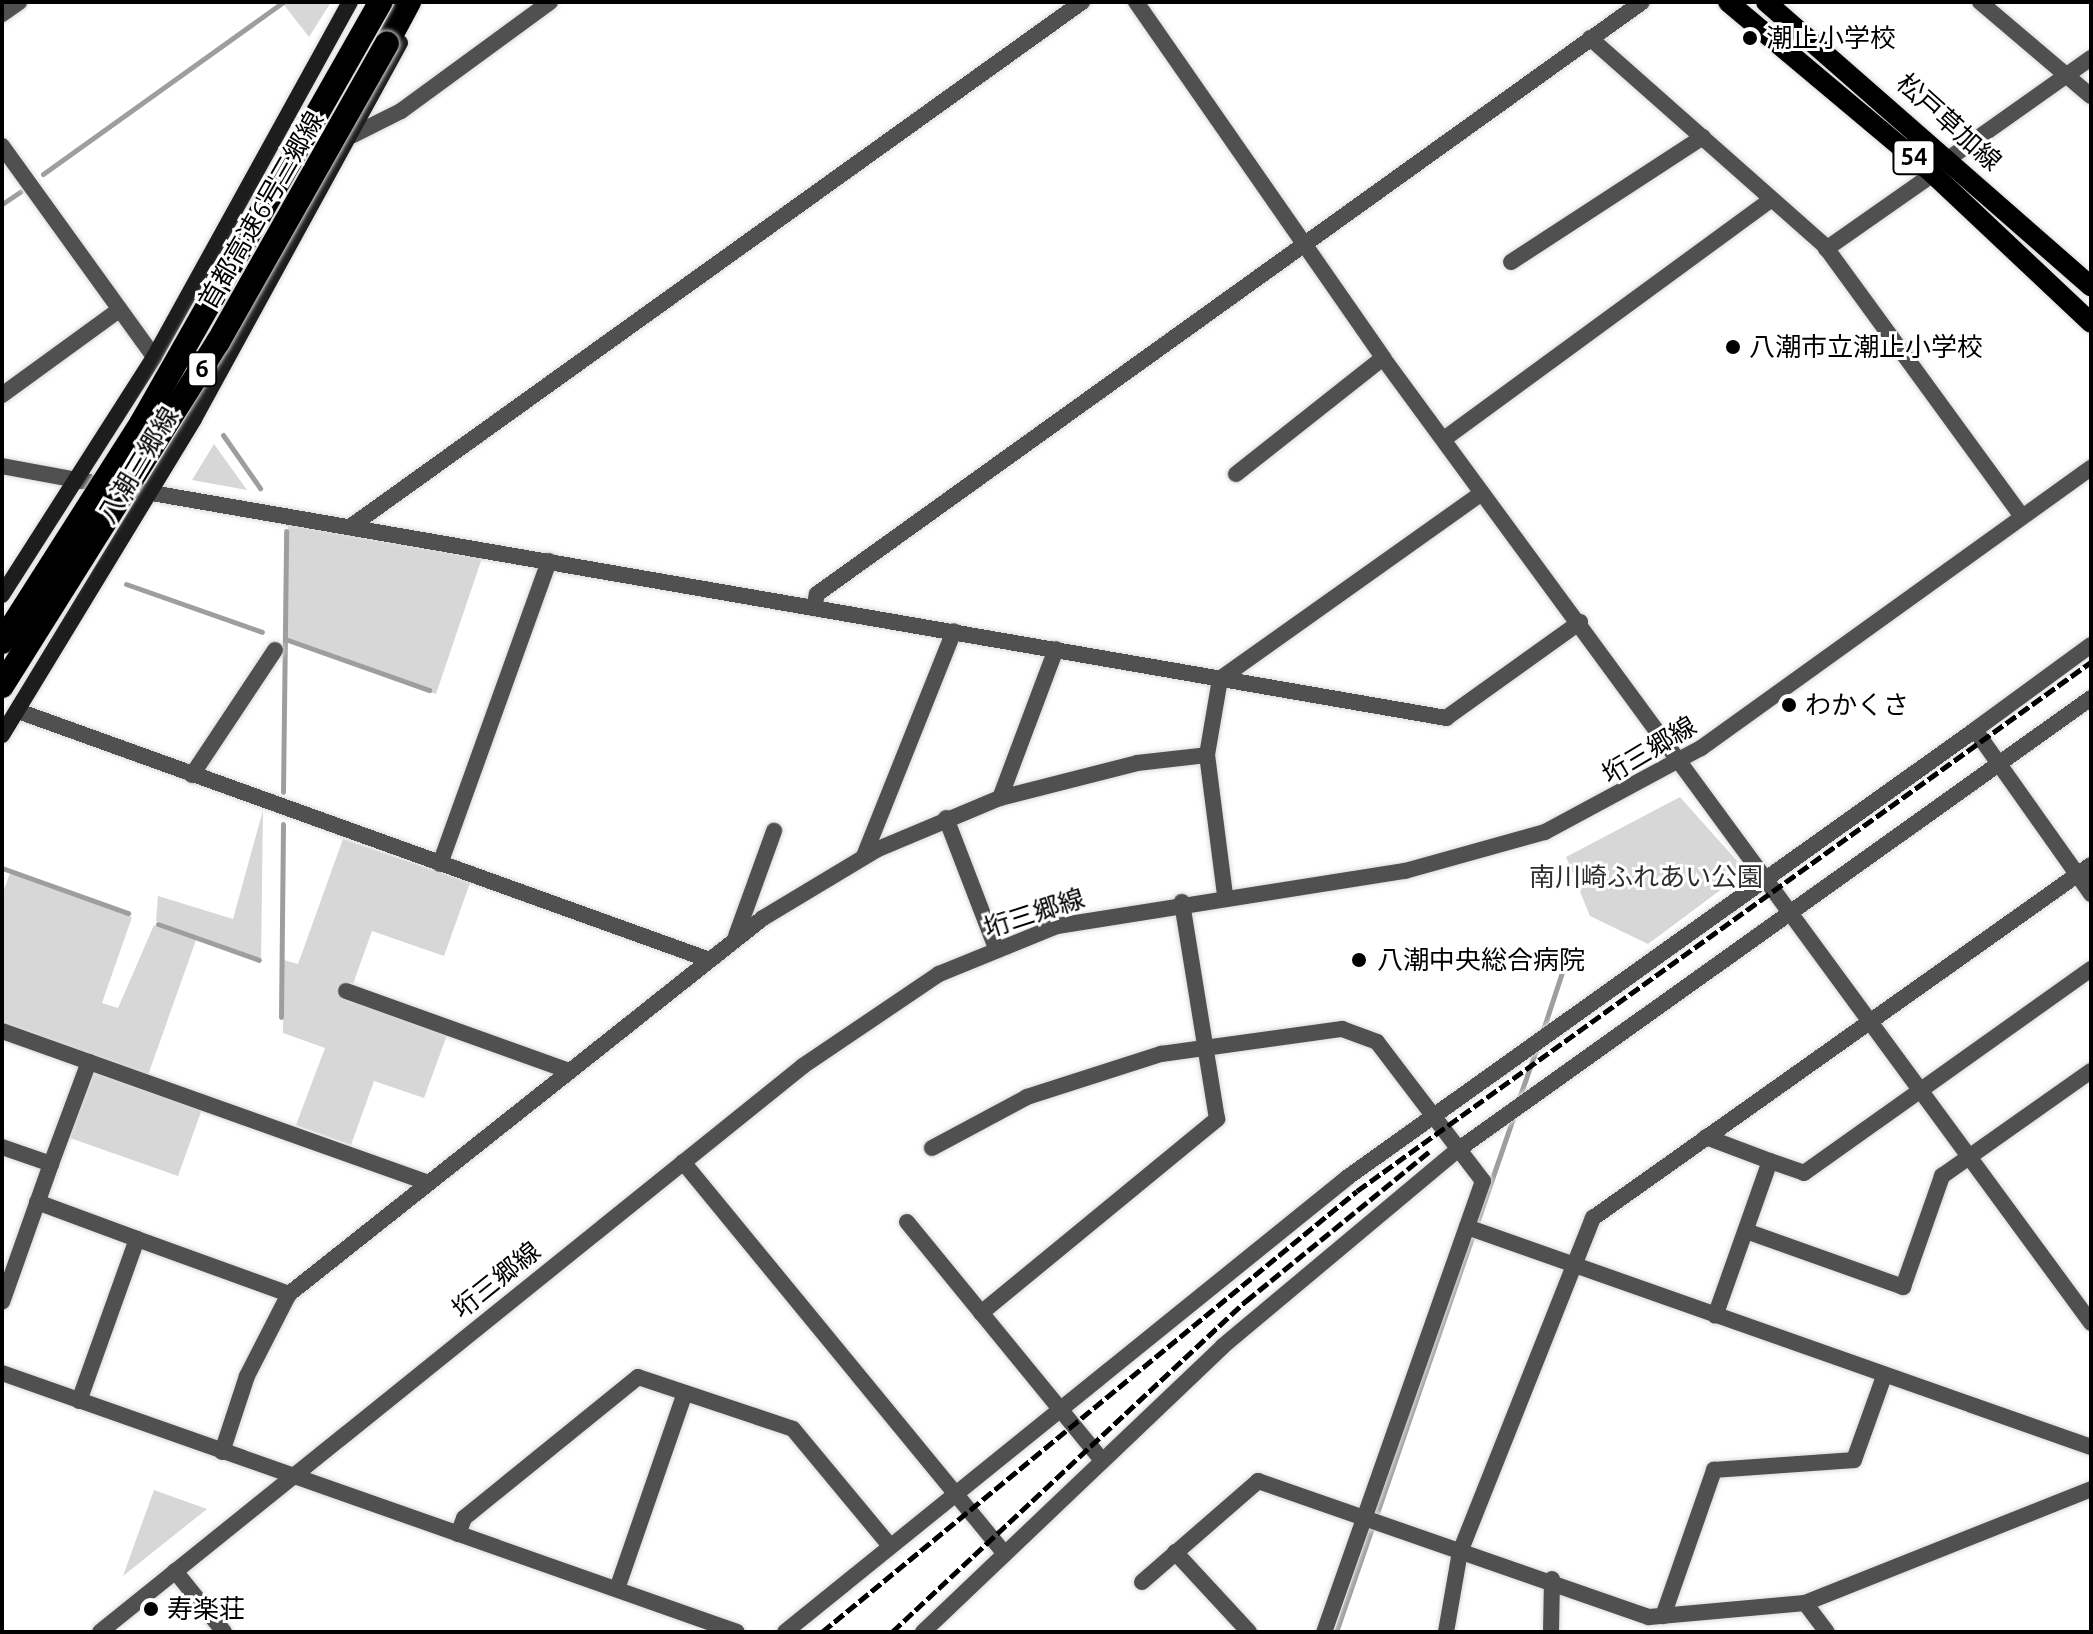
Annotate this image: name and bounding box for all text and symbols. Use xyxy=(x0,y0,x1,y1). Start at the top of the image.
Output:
place label: 潮止小学校 xyxy=(1766,22,1896,54)
marker: 潮止小学校 xyxy=(1741,29,1759,47)
street label: 松戸草加線 xyxy=(1890,67,2008,177)
street label: 首都高速6号三郷線 xyxy=(192,106,330,314)
road number: 54 xyxy=(1892,137,1936,177)
place label: 八潮市立潮止小学校 xyxy=(1749,331,1983,363)
marker: 八潮市立潮止小学校 xyxy=(1724,338,1742,356)
road number: 6 xyxy=(186,349,218,389)
street label: 八潮三郷線 xyxy=(91,401,185,529)
place label: わかくさ xyxy=(1805,689,1909,721)
marker: わかくさ xyxy=(1780,696,1798,714)
street label: 垳三郷線 xyxy=(1596,710,1702,790)
park label: 南川崎ふれあい公園 xyxy=(1529,861,1763,893)
street label: 垳三郷線 xyxy=(980,882,1088,944)
place label: 八潮中央総合病院 xyxy=(1377,944,1585,976)
marker: 八潮中央総合病院 xyxy=(1348,949,1370,971)
street label: 垳三郷線 xyxy=(446,1235,546,1325)
place label: 寿楽荘 xyxy=(167,1593,245,1625)
marker: 寿楽荘 xyxy=(142,1600,160,1618)

